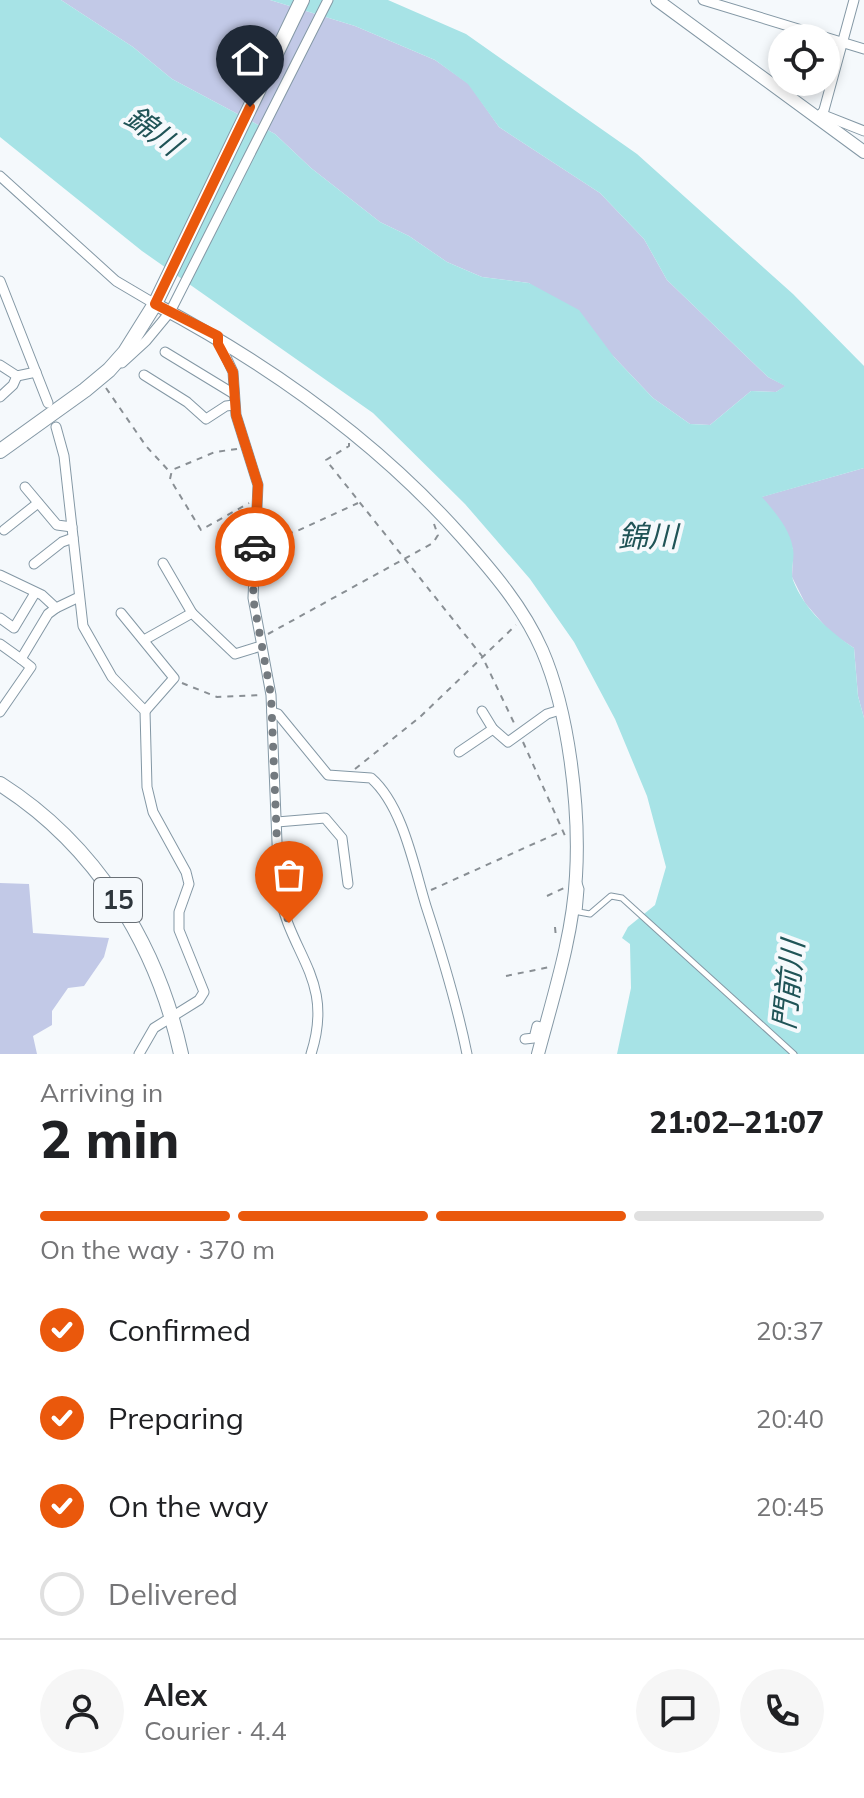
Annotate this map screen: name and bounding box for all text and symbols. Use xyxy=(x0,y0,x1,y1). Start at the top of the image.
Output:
map controls xyxy=(768,24,840,96)
button: locate xyxy=(768,24,840,96)
pin xyxy=(216,25,284,107)
icon: home xyxy=(228,37,272,81)
water label: 錦川 xyxy=(118,97,191,165)
courier xyxy=(215,507,295,587)
water label: 錦川 xyxy=(618,517,681,555)
icon: car xyxy=(233,525,277,569)
pin xyxy=(255,841,323,923)
icon: bag xyxy=(267,853,311,897)
road number: 15 xyxy=(94,878,142,922)
water label: 門前川 xyxy=(764,935,812,1032)
text: Arriving in xyxy=(40,1076,163,1109)
text: 21:02–21:07 xyxy=(649,1103,824,1141)
text: 2 min xyxy=(40,1106,179,1171)
text: On the way · 370 m xyxy=(40,1233,275,1266)
icon: check xyxy=(40,1308,84,1352)
text: Confirmed xyxy=(108,1311,251,1349)
text: 20:37 xyxy=(756,1314,824,1347)
icon: check xyxy=(40,1396,84,1440)
text: Preparing xyxy=(108,1399,244,1437)
text: 20:40 xyxy=(756,1402,824,1435)
icon: check xyxy=(40,1484,84,1528)
text: On the way xyxy=(108,1487,268,1525)
text: 20:45 xyxy=(756,1490,824,1523)
text: Delivered xyxy=(108,1575,238,1613)
button: person xyxy=(40,1669,124,1753)
button: chat xyxy=(636,1669,720,1753)
button: phone xyxy=(740,1669,824,1753)
text: Alex xyxy=(144,1676,207,1714)
text: Courier · 4.4 xyxy=(144,1714,287,1747)

